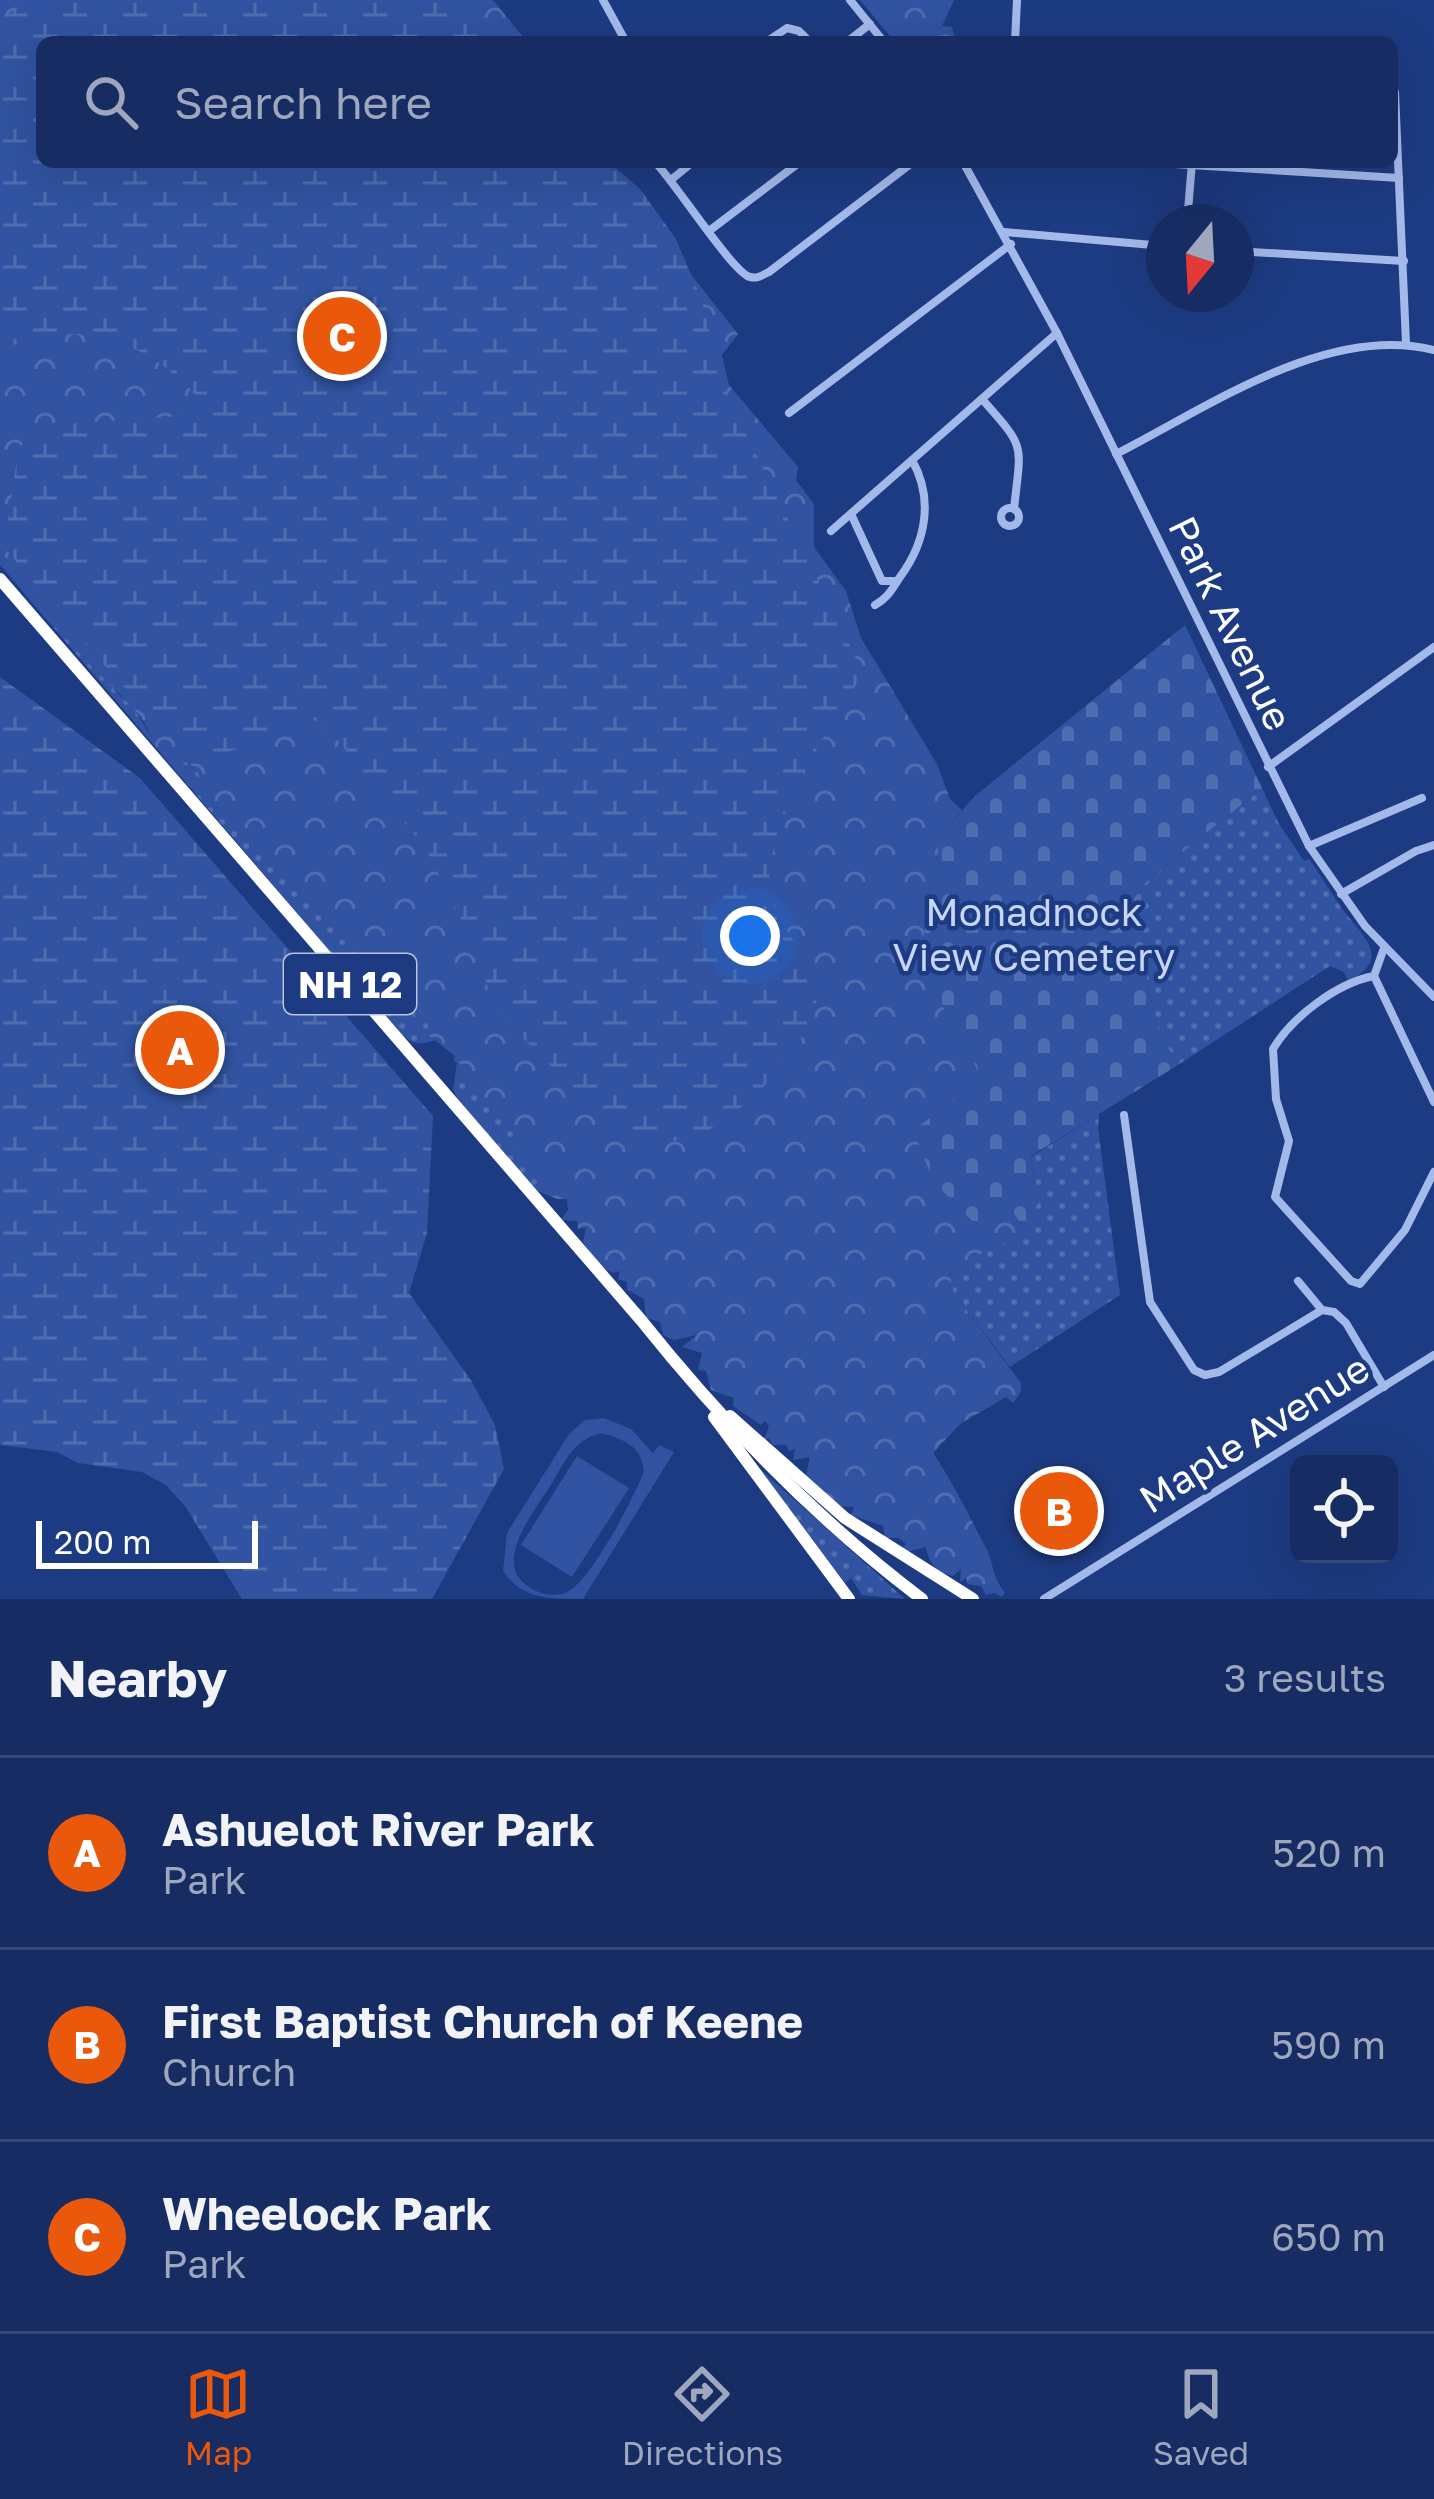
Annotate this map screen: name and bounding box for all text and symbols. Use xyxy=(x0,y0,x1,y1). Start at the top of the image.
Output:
search box xyxy=(36,36,1398,168)
icon: search xyxy=(78,69,144,135)
text: Search here xyxy=(174,75,432,129)
north arrow xyxy=(1146,204,1254,312)
pin: C xyxy=(303,291,381,381)
street label: Park Avenue xyxy=(1159,509,1303,737)
park label: Monadnock View Cemetery xyxy=(893,888,1176,980)
your location xyxy=(720,906,780,966)
road number: NH 12 xyxy=(284,954,416,1014)
pin: A xyxy=(141,1005,219,1095)
street label: Maple Avenue xyxy=(1131,1344,1377,1522)
map controls xyxy=(1290,1455,1398,1563)
button: locate xyxy=(1290,1455,1398,1563)
pin: B xyxy=(1020,1466,1098,1556)
scale bar xyxy=(36,1515,258,1568)
text: 200 m xyxy=(54,1522,152,1561)
text: Nearby xyxy=(48,1647,227,1708)
text: 3 results xyxy=(1224,1654,1386,1701)
text: Ashuelot River Park xyxy=(162,1802,595,1856)
text: A xyxy=(73,1829,101,1876)
text: 520 m xyxy=(1272,1829,1386,1876)
text: Park xyxy=(162,1856,246,1903)
text: First Baptist Church of Keene xyxy=(162,1994,803,2048)
text: B xyxy=(73,2021,101,2068)
text: 590 m xyxy=(1271,2021,1386,2068)
text: Church xyxy=(162,2048,296,2095)
text: Wheelock Park xyxy=(162,2186,492,2240)
text: C xyxy=(73,2213,101,2260)
text: 650 m xyxy=(1271,2213,1386,2260)
text: Park xyxy=(162,2240,246,2287)
tab: Map xyxy=(185,2361,252,2472)
tab: Directions xyxy=(622,2361,783,2472)
tab: Saved xyxy=(1153,2361,1249,2472)

